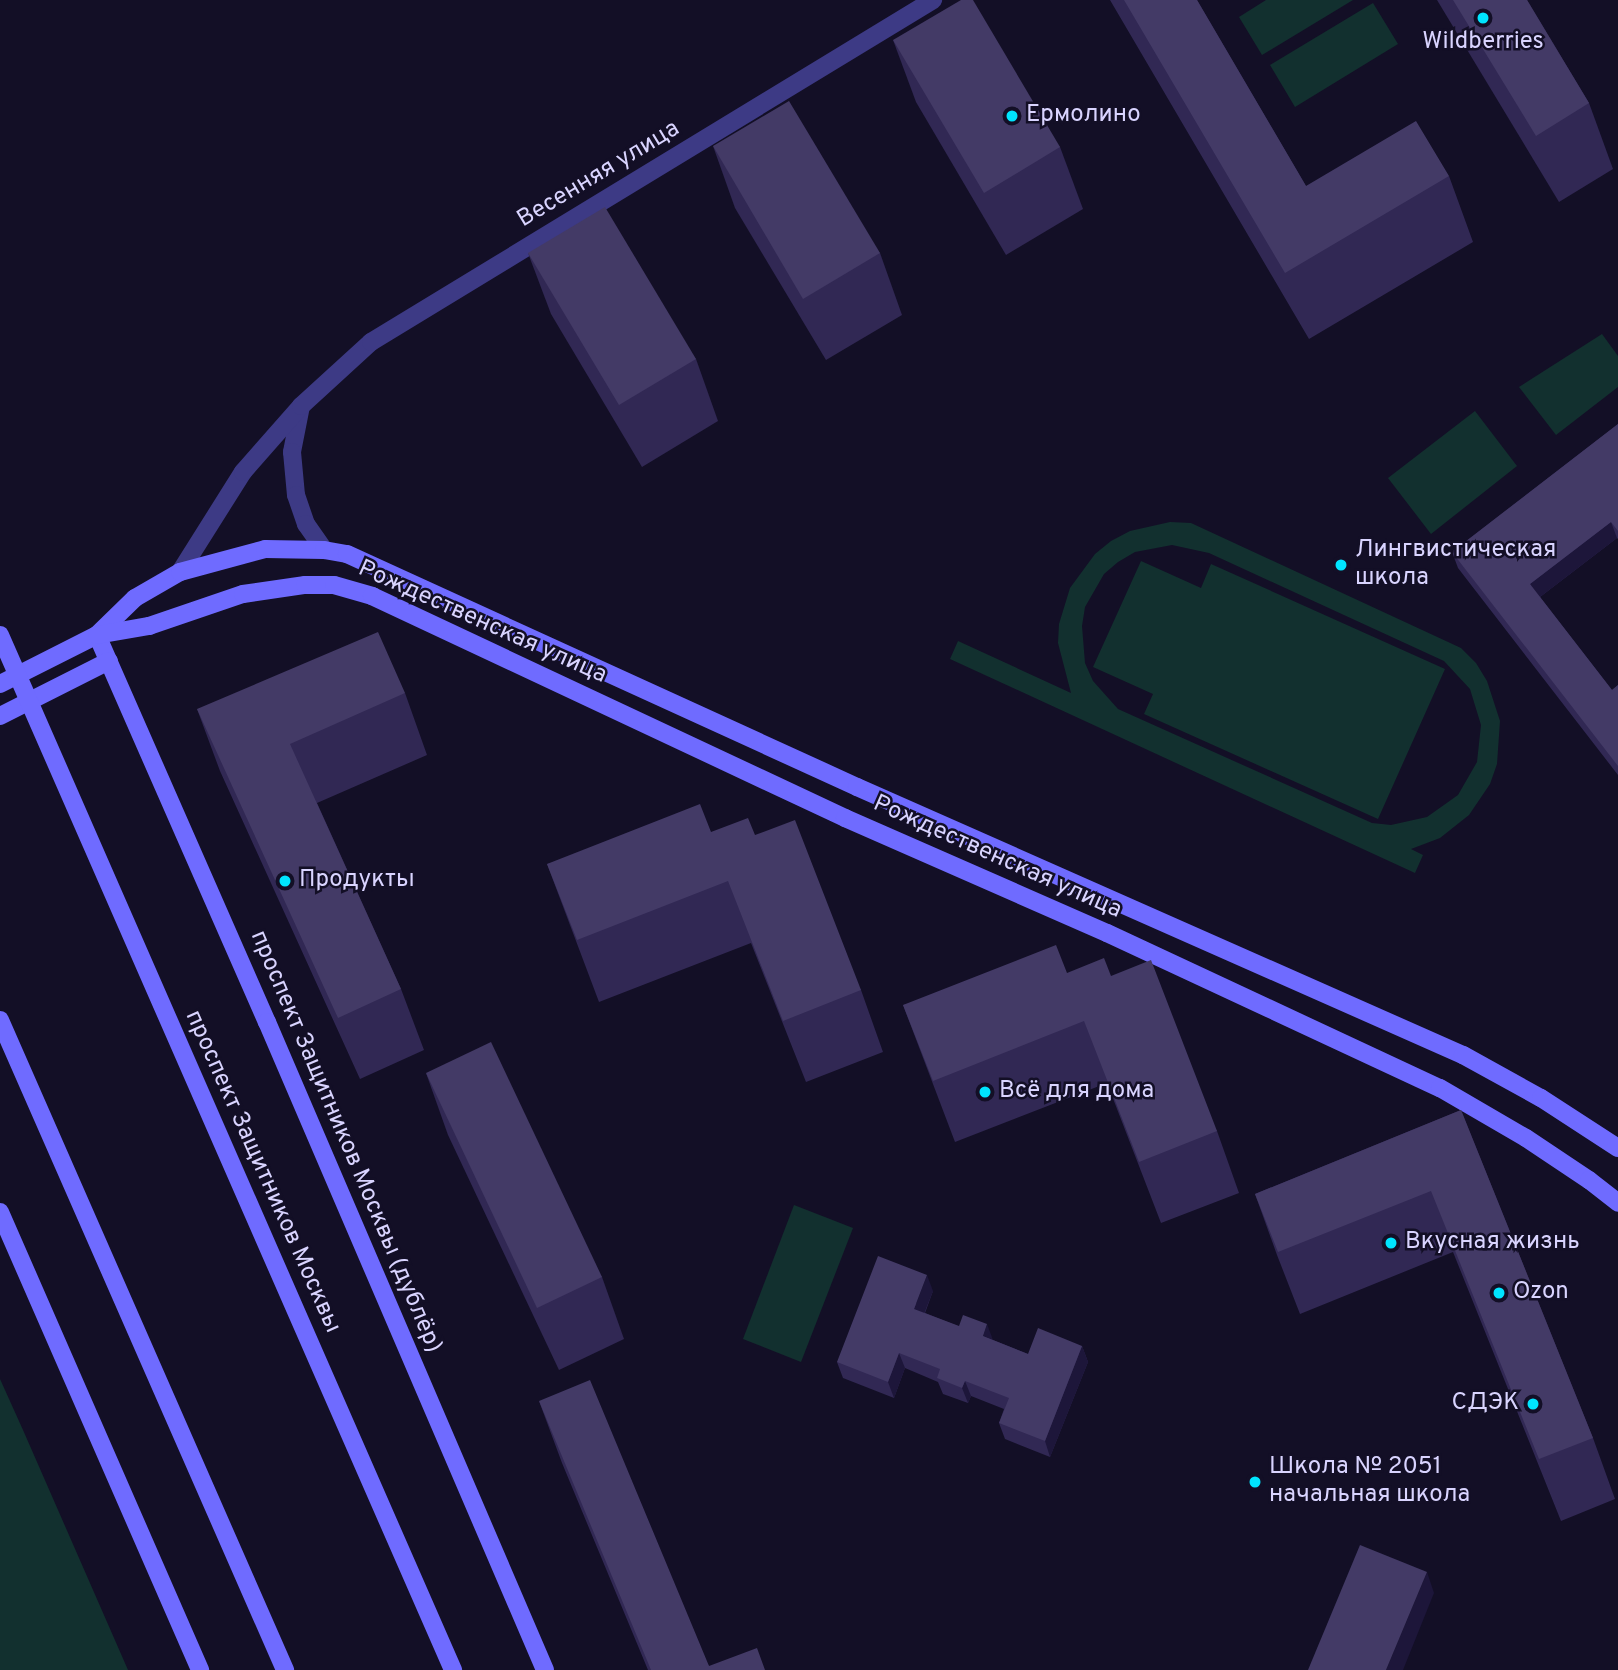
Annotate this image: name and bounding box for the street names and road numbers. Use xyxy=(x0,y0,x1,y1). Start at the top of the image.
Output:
street label: Весенняя улица xyxy=(513,115,685,235)
street label: Рождественская улица xyxy=(353,555,611,691)
street label: Рождественская улица xyxy=(868,790,1126,926)
street label: проспект Защитников Москвы (дублёр) xyxy=(243,927,447,1357)
street label: проспект Защитников Москвы xyxy=(178,1006,346,1338)

